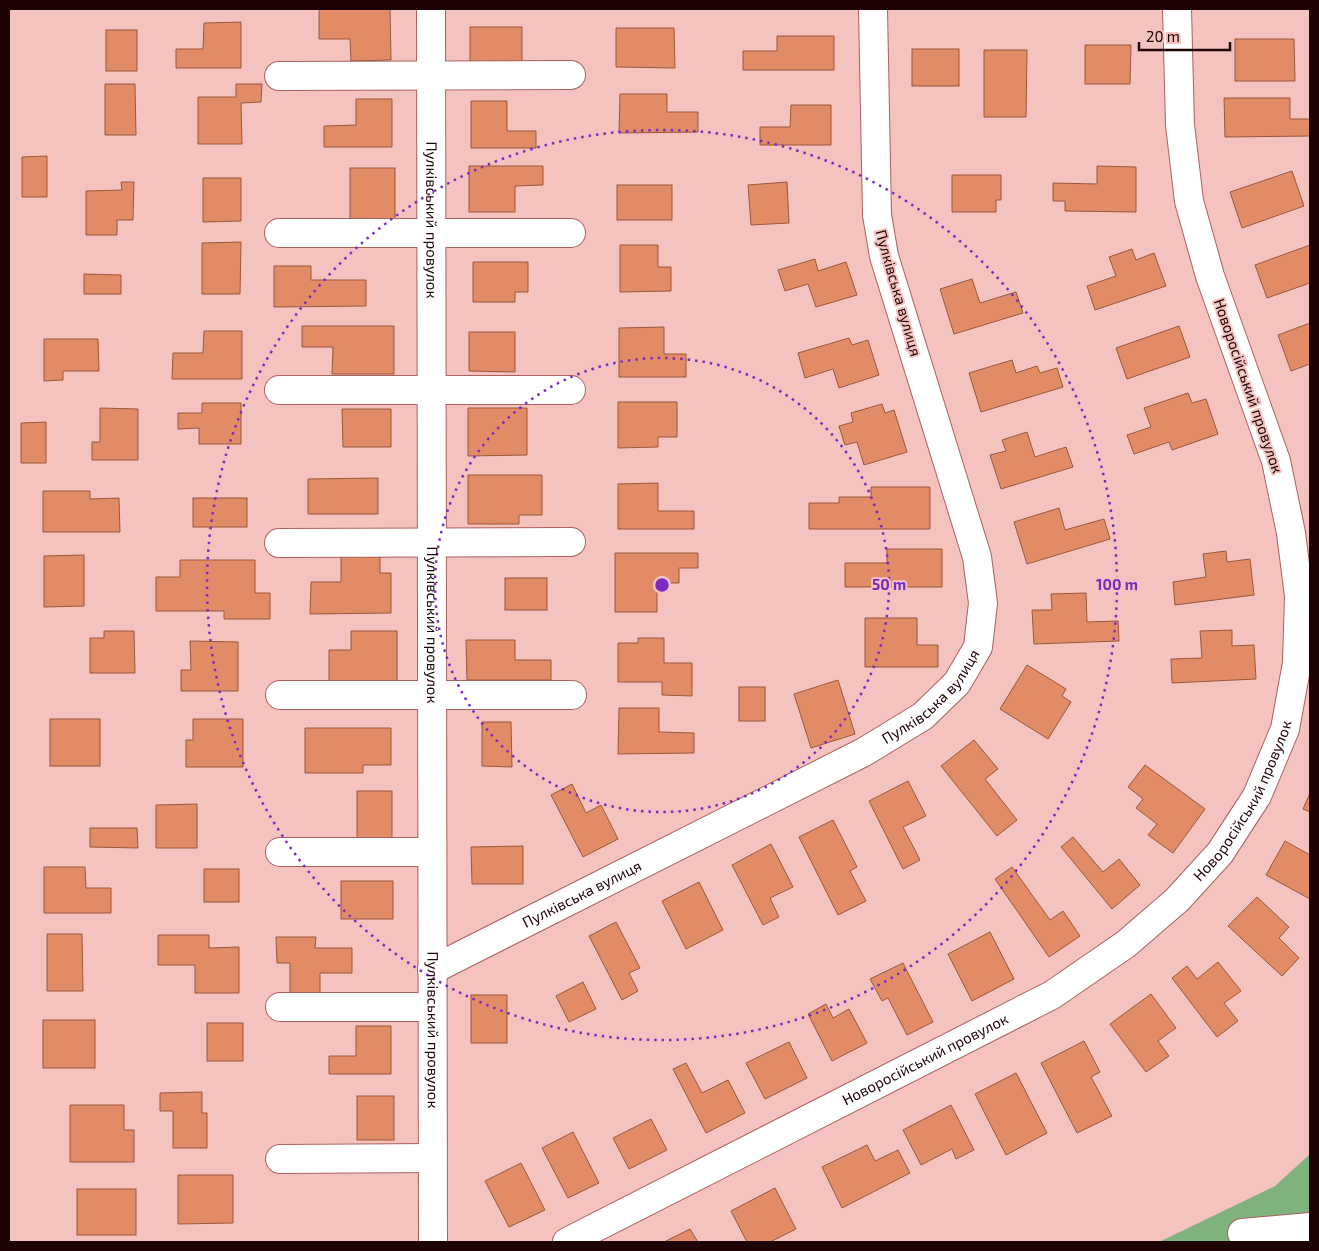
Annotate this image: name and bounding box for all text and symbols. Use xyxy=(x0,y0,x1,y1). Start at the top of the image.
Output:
scale bar xyxy=(1139,20,1230,52)
text: 20 m xyxy=(1146,27,1180,45)
street label: Пулківський провулок xyxy=(422,141,441,299)
street label: Пулківська вулиця xyxy=(871,227,926,358)
street label: Новоросійський провулок xyxy=(1210,296,1287,476)
street label: Пулківський провулок xyxy=(423,546,442,704)
text: 50 m xyxy=(872,575,906,593)
text: 100 m xyxy=(1096,575,1138,593)
centre of rings xyxy=(653,576,671,594)
street label: Пулківська вулиця xyxy=(878,646,983,747)
street label: Новоросійський провулок xyxy=(1189,719,1294,884)
street label: Пулківська вулиця xyxy=(519,856,644,931)
street label: Пулківський провулок xyxy=(424,951,443,1109)
street label: Новоросійський провулок xyxy=(839,1009,1011,1108)

